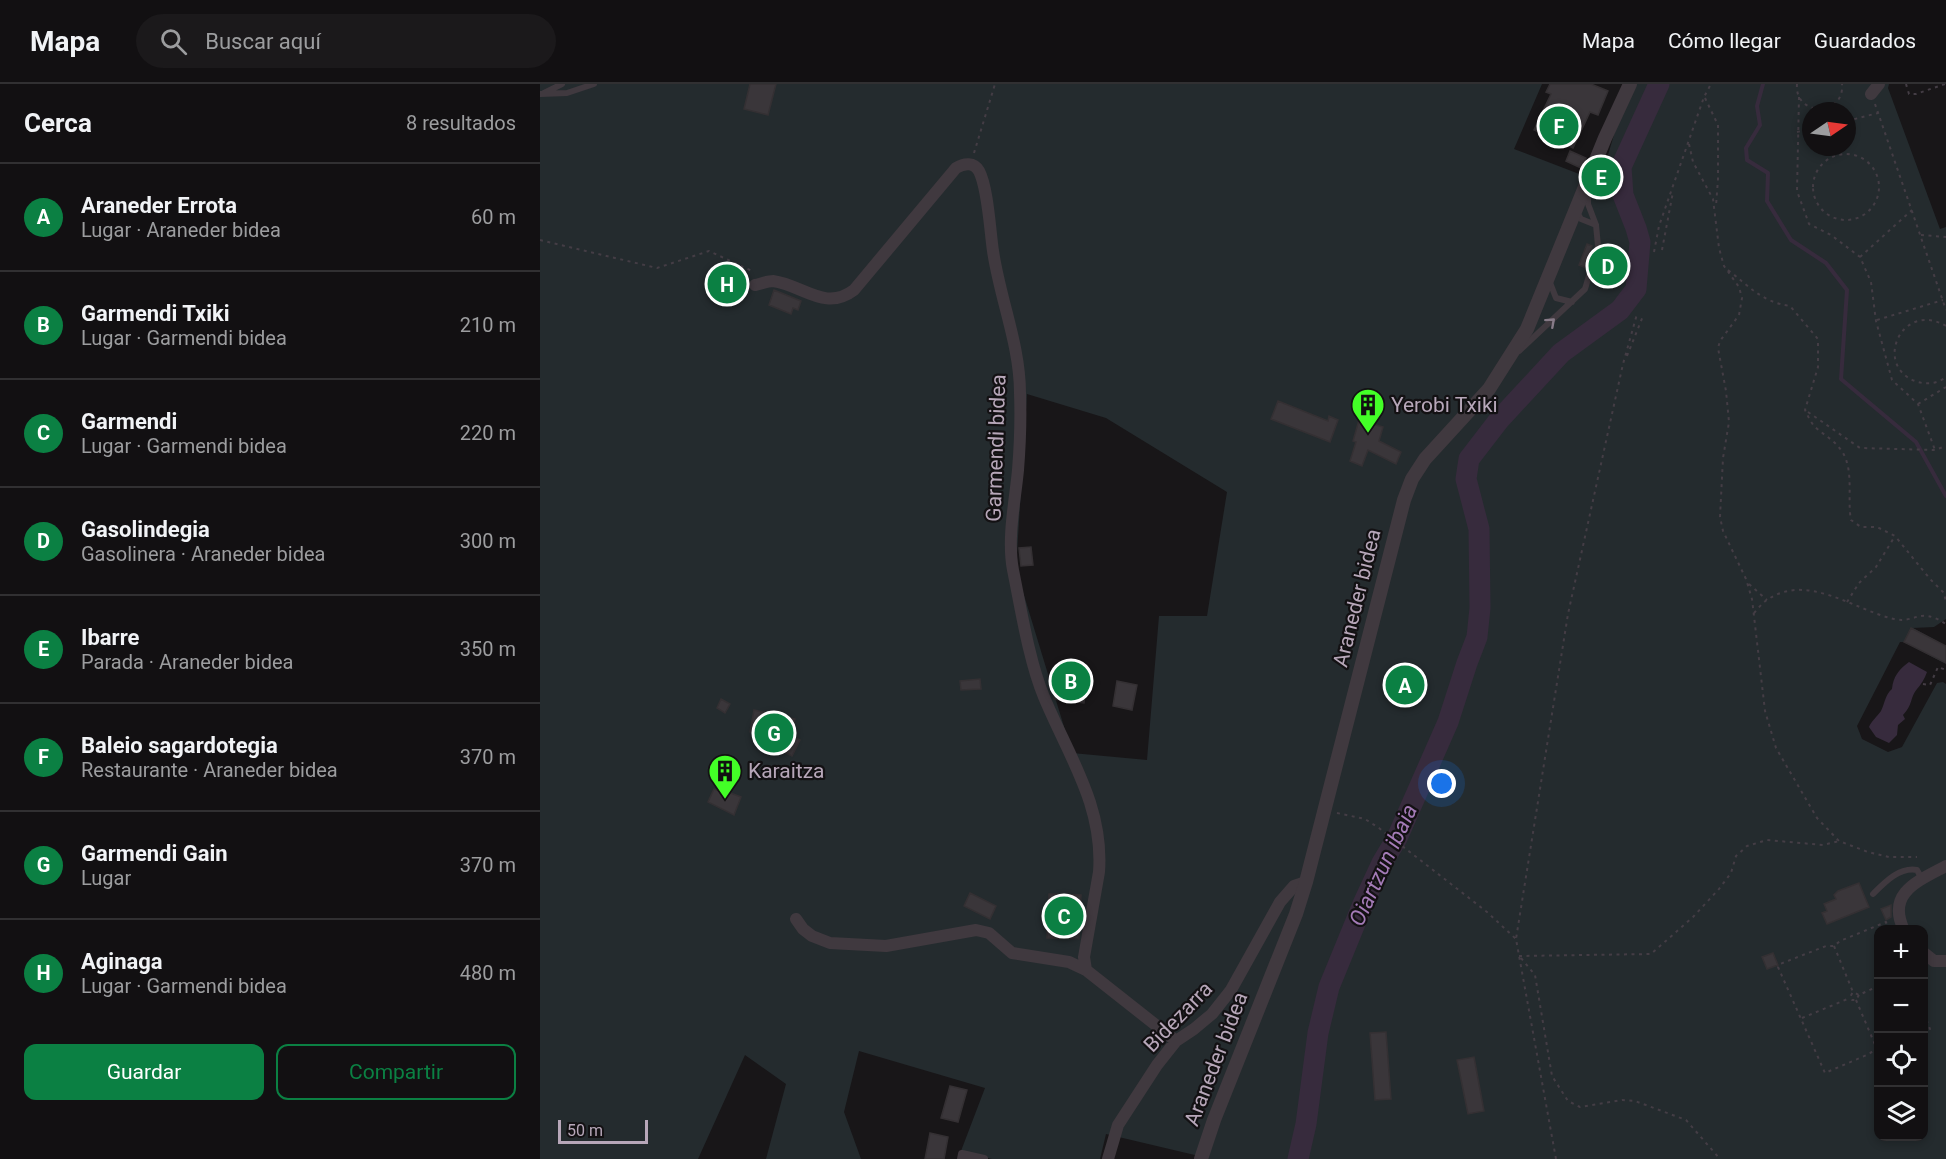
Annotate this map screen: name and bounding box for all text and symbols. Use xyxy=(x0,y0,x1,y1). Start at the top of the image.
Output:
search box xyxy=(136,14,556,68)
text: Mapa xyxy=(30,25,100,58)
icon: search xyxy=(157,25,190,58)
text: Buscar aquí xyxy=(205,29,321,54)
text: Mapa xyxy=(1582,29,1635,53)
text: Cómo llegar xyxy=(1668,29,1781,53)
text: Guardados xyxy=(1814,29,1916,53)
north arrow xyxy=(1802,102,1856,156)
pin: F xyxy=(1540,104,1578,148)
text: Cerca xyxy=(24,108,92,138)
text: 8 resultados xyxy=(406,111,516,135)
pin: E xyxy=(1582,154,1620,200)
text: Araneder Errota xyxy=(81,193,237,218)
text: A xyxy=(37,205,50,229)
text: 60 m xyxy=(471,205,516,229)
text: Lugar · Araneder bidea xyxy=(81,218,281,242)
pin: D xyxy=(1588,244,1628,288)
pin: H xyxy=(708,262,747,306)
text: Garmendi Txiki xyxy=(81,301,230,326)
text: B xyxy=(37,313,50,337)
text: 210 m xyxy=(460,313,516,337)
one-way arrow xyxy=(1544,318,1554,329)
text: Lugar · Garmendi bidea xyxy=(81,326,287,350)
street label: Garmendi bidea xyxy=(981,374,1011,522)
building icon: Yerobi Txiki xyxy=(1350,387,1386,434)
place label: Yerobi Txiki xyxy=(1391,393,1498,417)
text: Garmendi xyxy=(81,409,177,434)
text: C xyxy=(37,421,50,445)
text: 220 m xyxy=(460,421,516,445)
text: Lugar · Garmendi bidea xyxy=(81,434,287,458)
text: Gasolindegia xyxy=(81,517,210,542)
street label: Araneder bidea xyxy=(1328,527,1386,669)
text: D xyxy=(37,529,50,553)
text: 300 m xyxy=(460,529,516,553)
text: Gasolinera · Araneder bidea xyxy=(81,542,325,566)
text: Ibarre xyxy=(81,625,139,650)
text: E xyxy=(38,637,49,661)
text: 350 m xyxy=(460,637,516,661)
text: Parada · Araneder bidea xyxy=(81,650,293,674)
pin: B xyxy=(1052,658,1090,704)
pin: A xyxy=(1386,662,1424,708)
pin: G xyxy=(754,710,794,756)
text: Baleio sagardotegia xyxy=(81,733,278,758)
text: F xyxy=(38,745,49,769)
text: 370 m xyxy=(460,745,516,769)
building icon: Karaitza xyxy=(707,753,743,800)
text: Restaurante · Araneder bidea xyxy=(81,758,338,782)
place label: Karaitza xyxy=(748,759,825,783)
your location xyxy=(1427,769,1456,798)
water label: Oiartzun ibaia xyxy=(1344,800,1422,930)
text: Garmendi Gain xyxy=(81,841,228,866)
text: G xyxy=(37,853,50,877)
text: 370 m xyxy=(460,853,516,877)
text: Lugar xyxy=(81,866,131,890)
pin: C xyxy=(1044,894,1084,938)
map controls xyxy=(1874,925,1928,1141)
button: + xyxy=(1874,925,1928,979)
text: Aginaga xyxy=(81,949,163,974)
text: H xyxy=(36,961,51,985)
text: 480 m xyxy=(460,961,516,985)
text: Lugar · Garmendi bidea xyxy=(81,974,287,998)
street label: Bidezarra xyxy=(1139,977,1217,1057)
button: − xyxy=(1874,979,1928,1033)
street label: Araneder bidea xyxy=(1180,989,1252,1129)
button: locate xyxy=(1874,1033,1928,1087)
button: Guardar xyxy=(24,1044,264,1100)
button: Compartir xyxy=(276,1044,516,1100)
button: layers xyxy=(1874,1087,1928,1141)
scale bar xyxy=(558,1117,648,1144)
text: 50 m xyxy=(567,1121,603,1140)

